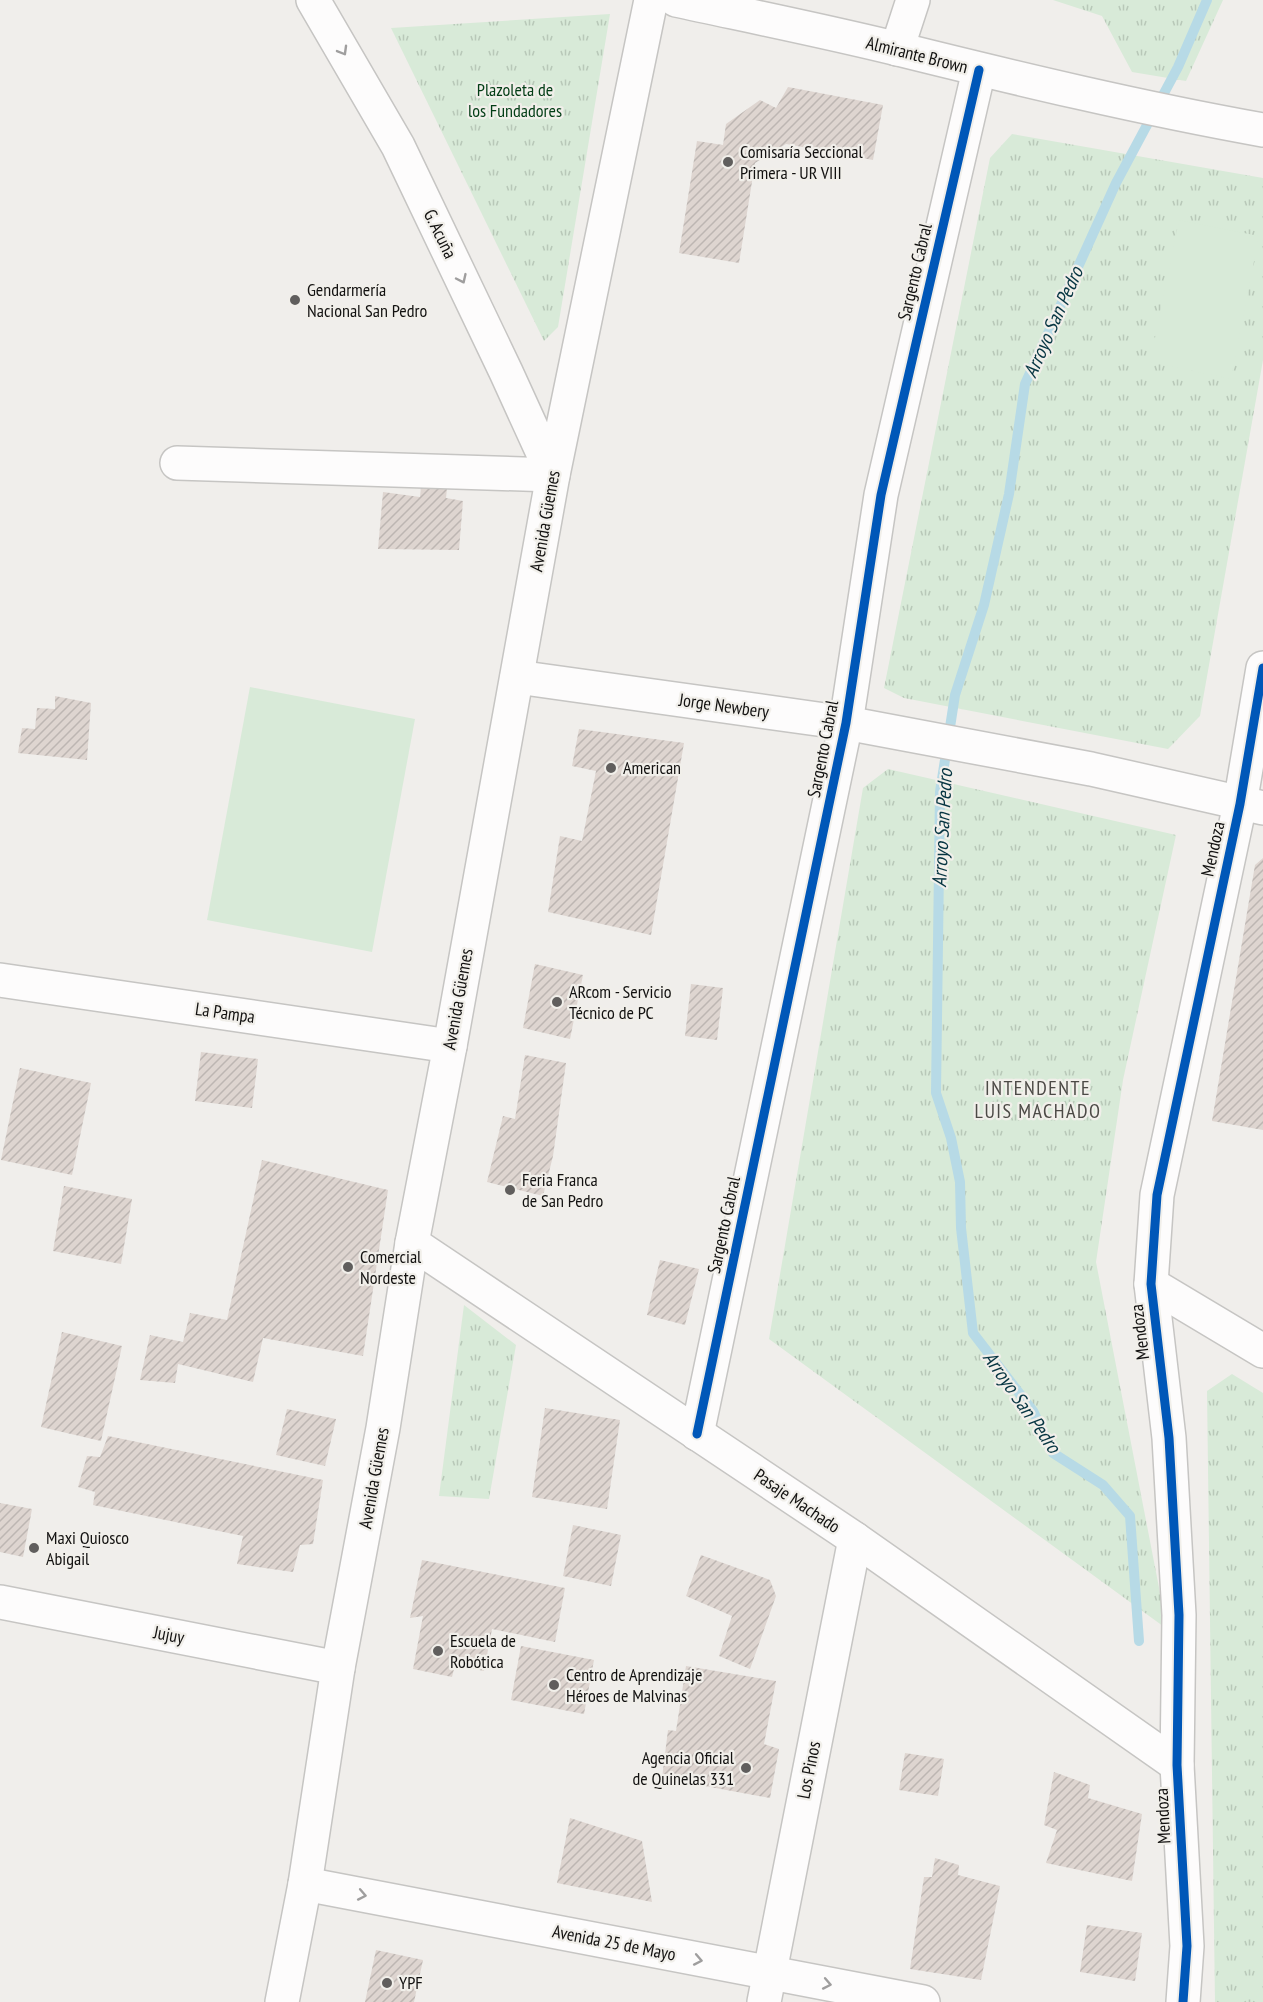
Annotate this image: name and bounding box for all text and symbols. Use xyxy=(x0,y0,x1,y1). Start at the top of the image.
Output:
street label: Almirante Brown xyxy=(864,31,970,78)
one-way arrow xyxy=(335,45,347,55)
park label: Plazoleta de los Fundadores xyxy=(468,78,562,122)
place label: Comisaría Seccional Primera - UR VIII xyxy=(740,140,864,184)
marker: Comisaría Seccional Primera - UR VIII xyxy=(721,155,735,169)
street label: G. Acuña xyxy=(419,205,462,262)
street label: Sargento Cabral xyxy=(892,220,937,323)
water label: Arroyo San Pedro xyxy=(1017,261,1089,381)
one-way arrow xyxy=(454,273,466,284)
place label: Gendarmería Nacional San Pedro xyxy=(307,278,427,322)
marker: Gendarmería Nacional San Pedro xyxy=(288,293,302,307)
street label: Avenida Güemes xyxy=(524,469,565,573)
street label: Jorge Newbery xyxy=(677,688,771,723)
street label: Sargento Cabral xyxy=(802,697,843,800)
place label: American xyxy=(623,756,681,779)
marker: American xyxy=(604,761,618,775)
water label: Arroyo San Pedro xyxy=(926,767,958,888)
street label: Mendoza xyxy=(1195,819,1230,879)
street label: Avenida Güemes xyxy=(437,947,478,1051)
place label: ARcom - Servicio Técnico de PC xyxy=(569,980,672,1024)
marker: ARcom - Servicio Técnico de PC xyxy=(550,995,564,1009)
street label: La Pampa xyxy=(194,997,256,1028)
district label: INTENDENTE LUIS MACHADO xyxy=(975,1075,1101,1124)
place label: Feria Franca de San Pedro xyxy=(522,1168,603,1212)
street label: Sargento Cabral xyxy=(702,1173,745,1276)
marker: Feria Franca de San Pedro xyxy=(503,1183,517,1197)
place label: Comercial Nordeste xyxy=(360,1245,422,1289)
marker: Comercial Nordeste xyxy=(341,1260,355,1274)
street label: Mendoza xyxy=(1125,1303,1154,1361)
water label: Arroyo San Pedro xyxy=(977,1346,1067,1459)
street label: Avenida Güemes xyxy=(353,1426,394,1530)
street label: Pasaje Machado xyxy=(750,1463,845,1538)
place label: Maxi Quiosco Abigail xyxy=(46,1526,129,1570)
marker: Maxi Quiosco Abigail xyxy=(27,1541,41,1555)
street label: Jujuy xyxy=(151,1620,187,1649)
place label: Escuela de Robótica xyxy=(450,1629,516,1673)
marker: Escuela de Robótica xyxy=(431,1644,445,1658)
place label: Centro de Aprendizaje Héroes de Malvinas xyxy=(566,1663,702,1707)
marker: Centro de Aprendizaje Héroes de Malvinas xyxy=(547,1678,561,1692)
street label: Los Pinos xyxy=(792,1739,825,1801)
place label: Agencia Oficial de Quinelas 331 xyxy=(632,1746,735,1790)
marker: Agencia Oficial de Quinelas 331 xyxy=(739,1761,753,1775)
street label: Mendoza xyxy=(1150,1788,1175,1845)
one-way arrow xyxy=(357,1888,367,1901)
street label: Avenida 25 de Mayo xyxy=(550,1919,678,1966)
one-way arrow xyxy=(693,1953,703,1966)
place label: YPF xyxy=(399,1971,423,1994)
marker: YPF xyxy=(380,1976,394,1990)
one-way arrow xyxy=(821,1977,831,1990)

